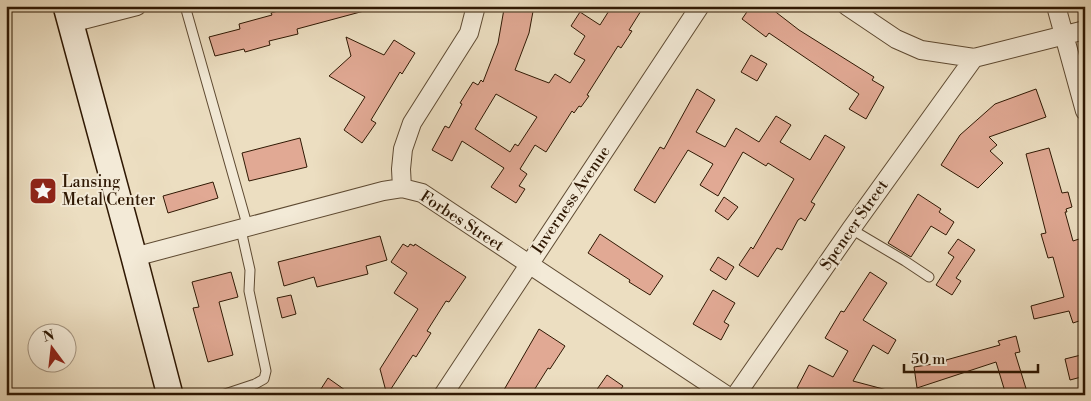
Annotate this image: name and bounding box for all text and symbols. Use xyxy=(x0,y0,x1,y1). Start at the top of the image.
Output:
street label: Inverness Avenue xyxy=(527,142,615,258)
place label: Lansing Metal Center xyxy=(62,172,155,210)
place icon: Lansing Metal Center xyxy=(28,176,58,206)
street label: Spencer Street xyxy=(815,176,893,274)
street label: Forbes Street xyxy=(416,186,508,256)
north arrow xyxy=(28,324,78,374)
text: N xyxy=(41,326,57,347)
scale bar xyxy=(904,341,1037,373)
text: 50 m xyxy=(911,350,945,369)

